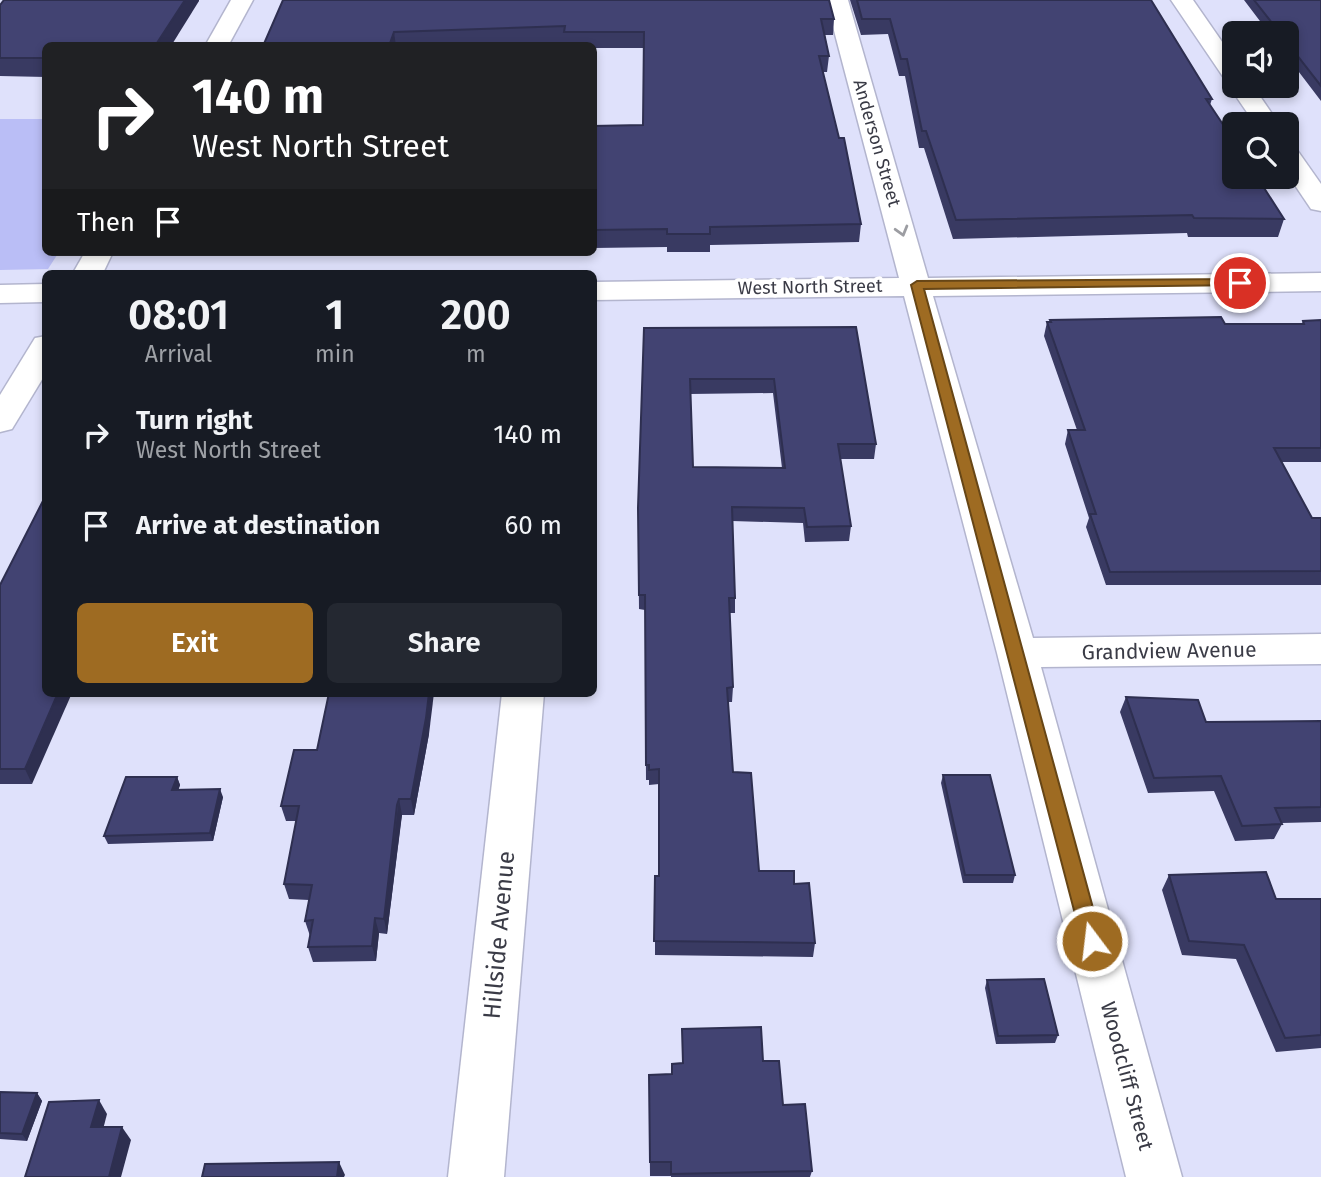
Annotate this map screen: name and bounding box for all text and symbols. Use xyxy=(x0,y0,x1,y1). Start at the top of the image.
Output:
map controls xyxy=(1222,21,1299,189)
button: sound xyxy=(1222,21,1299,98)
text: 140 m xyxy=(192,67,324,126)
icon: right xyxy=(77,70,168,161)
street label: Anderson Street xyxy=(848,77,906,210)
button: search xyxy=(1222,112,1299,189)
text: West North Street xyxy=(192,127,449,165)
icon: arrive xyxy=(149,203,187,241)
text: Then xyxy=(77,207,135,238)
one-way arrow xyxy=(893,225,908,237)
pin xyxy=(1210,253,1270,313)
icon: arrive xyxy=(1221,264,1259,302)
street label: West North Street xyxy=(738,275,883,299)
text: 08:01 xyxy=(128,290,229,340)
text: 1 xyxy=(325,290,345,340)
text: 200 xyxy=(441,290,511,340)
text: Arrival xyxy=(145,340,212,368)
text: min xyxy=(315,340,355,368)
text: m xyxy=(466,340,486,368)
text: Turn right xyxy=(136,405,253,436)
icon: right xyxy=(77,416,115,454)
text: 140 m xyxy=(493,419,562,450)
text: West North Street xyxy=(136,436,321,464)
icon: arrive xyxy=(77,507,115,545)
text: Arrive at destination xyxy=(136,510,380,541)
text: 60 m xyxy=(504,510,562,541)
button: Exit xyxy=(77,603,313,683)
button: Share xyxy=(327,603,562,683)
street label: Grandview Avenue xyxy=(1081,636,1257,666)
street label: Hillside Avenue xyxy=(478,850,520,1020)
position arrow xyxy=(1055,904,1129,978)
street label: Woodcliff Street xyxy=(1095,999,1159,1154)

